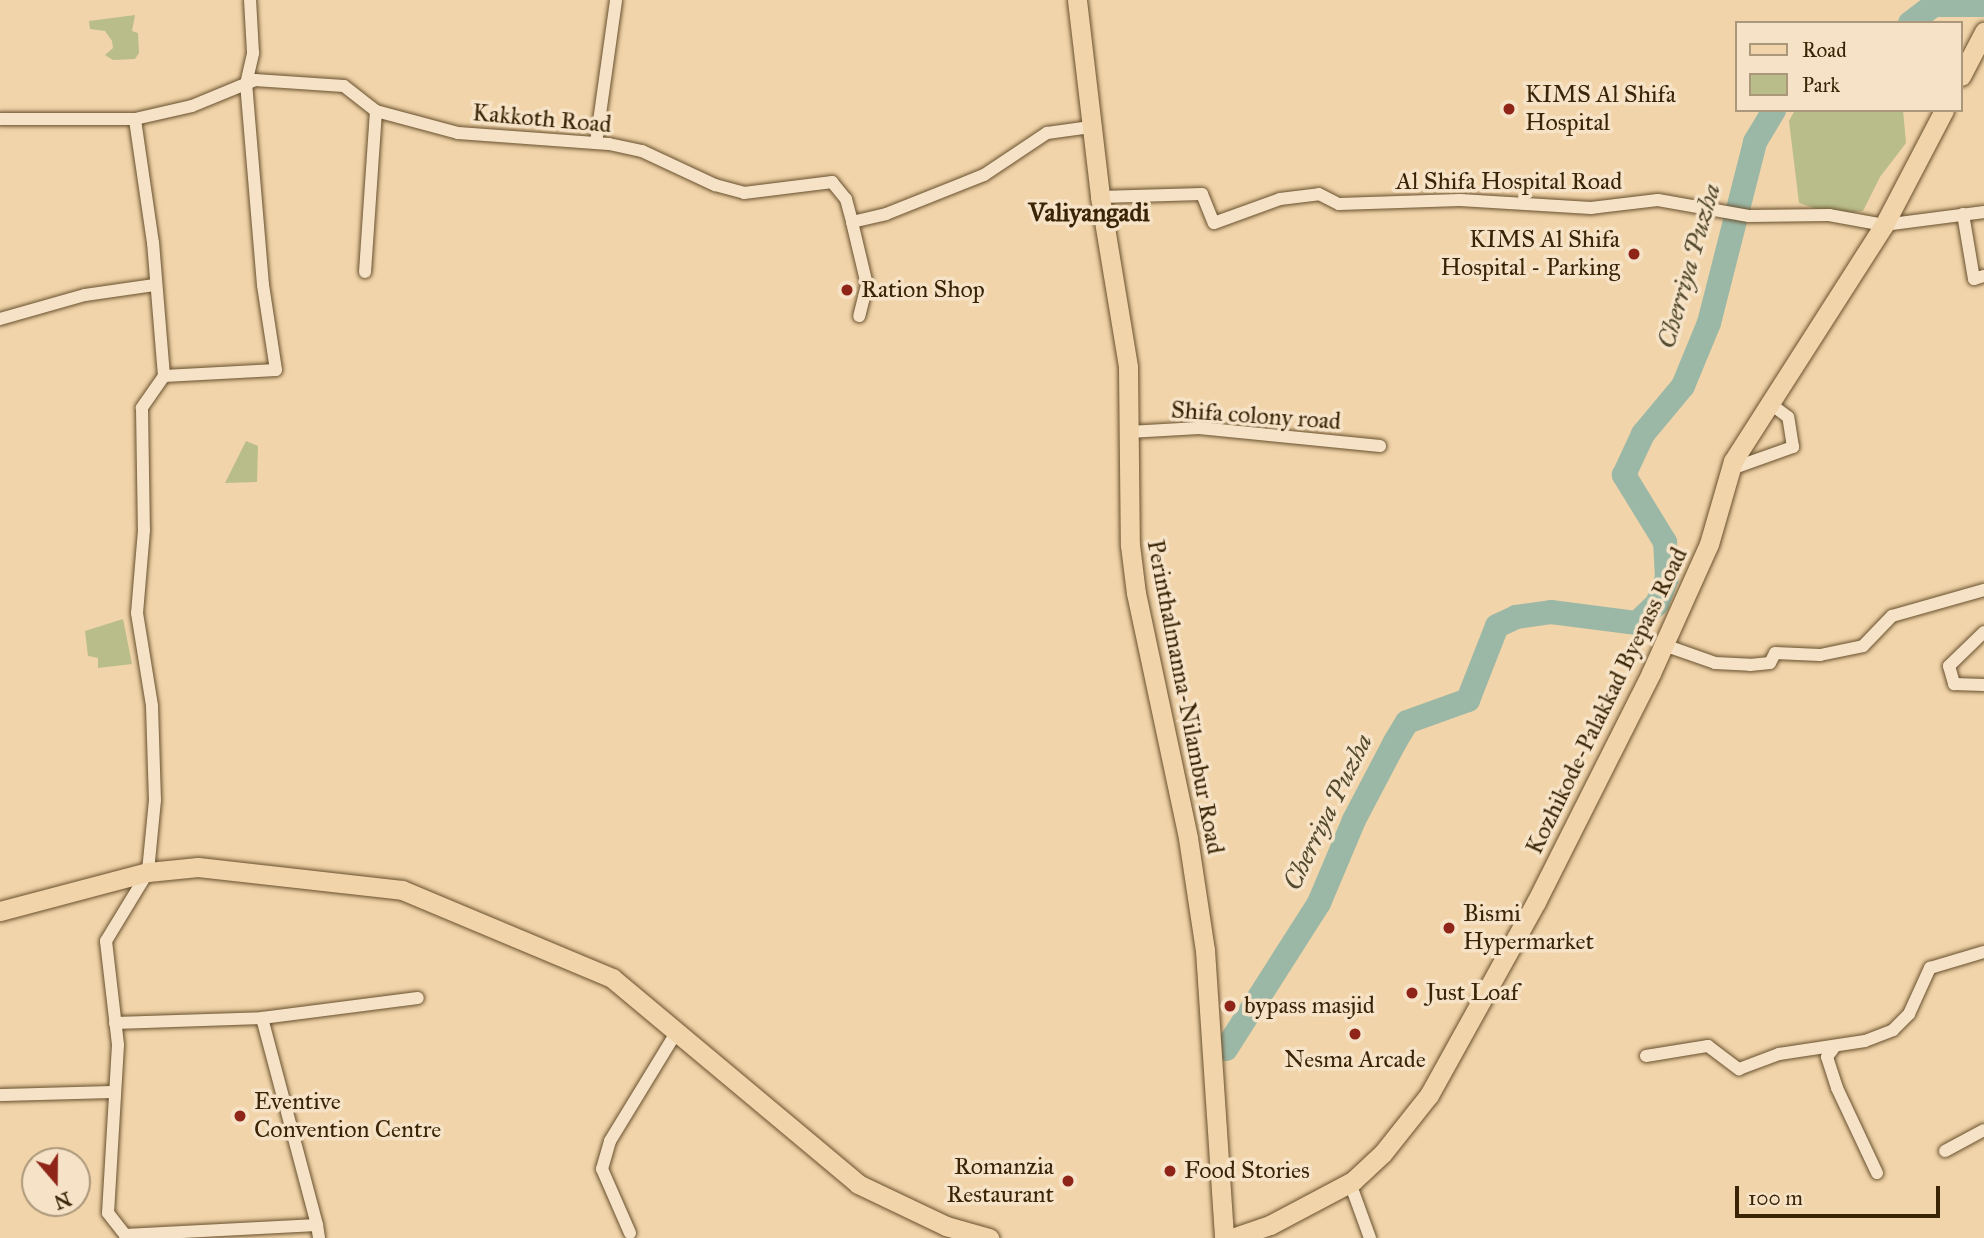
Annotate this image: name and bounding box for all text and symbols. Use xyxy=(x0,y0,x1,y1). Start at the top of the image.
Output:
legend xyxy=(1736,21,1963,112)
text: Road xyxy=(1802,37,1847,63)
text: Park xyxy=(1802,72,1840,98)
place label: KIMS Al Shifa Hospital xyxy=(1525,81,1676,137)
street label: Kakkoth Road xyxy=(471,99,613,139)
marker: KIMS Al Shifa Hospital xyxy=(1499,99,1519,119)
street label: Al Shifa Hospital Road xyxy=(1396,168,1622,196)
water label: Cherriya Puzha xyxy=(1651,180,1727,352)
district label: Valiyangadi xyxy=(1028,197,1150,229)
place label: KIMS Al Shifa Hospital - Parking xyxy=(1441,226,1620,282)
marker: KIMS Al Shifa Hospital - Parking xyxy=(1626,246,1642,262)
place label: Ration Shop xyxy=(861,276,985,304)
marker: Ration Shop xyxy=(839,282,855,298)
street label: Shifa colony road xyxy=(1170,396,1342,436)
street label: Perinthalmanna-Nilambur Road xyxy=(1140,537,1230,857)
street label: Kozhikode-Palakkad Byepass Road xyxy=(1520,543,1694,859)
water label: Cherriya Puzha xyxy=(1277,729,1379,895)
place label: Bismi Hypermarket xyxy=(1463,900,1594,956)
marker: Bismi Hypermarket xyxy=(1441,920,1457,936)
place label: Just Loaf xyxy=(1426,979,1519,1007)
marker: Just Loaf xyxy=(1404,985,1420,1001)
place label: bypass masjid xyxy=(1244,992,1375,1020)
marker: bypass masjid xyxy=(1222,998,1238,1014)
marker: Nesma Arcade xyxy=(1347,1026,1363,1042)
place label: Nesma Arcade xyxy=(1284,1046,1426,1074)
place label: Eventive Convention Centre xyxy=(254,1088,441,1144)
marker: Eventive Convention Centre xyxy=(232,1108,248,1124)
north arrow xyxy=(21,1147,91,1217)
place label: Romanzia Restaurant xyxy=(947,1153,1054,1209)
place label: Food Stories xyxy=(1184,1157,1310,1185)
marker: Food Stories xyxy=(1162,1163,1178,1179)
scale bar xyxy=(1739,1172,1944,1216)
marker: Romanzia Restaurant xyxy=(1060,1173,1076,1189)
text: 100 m xyxy=(1748,1185,1803,1211)
text: N xyxy=(51,1187,74,1214)

